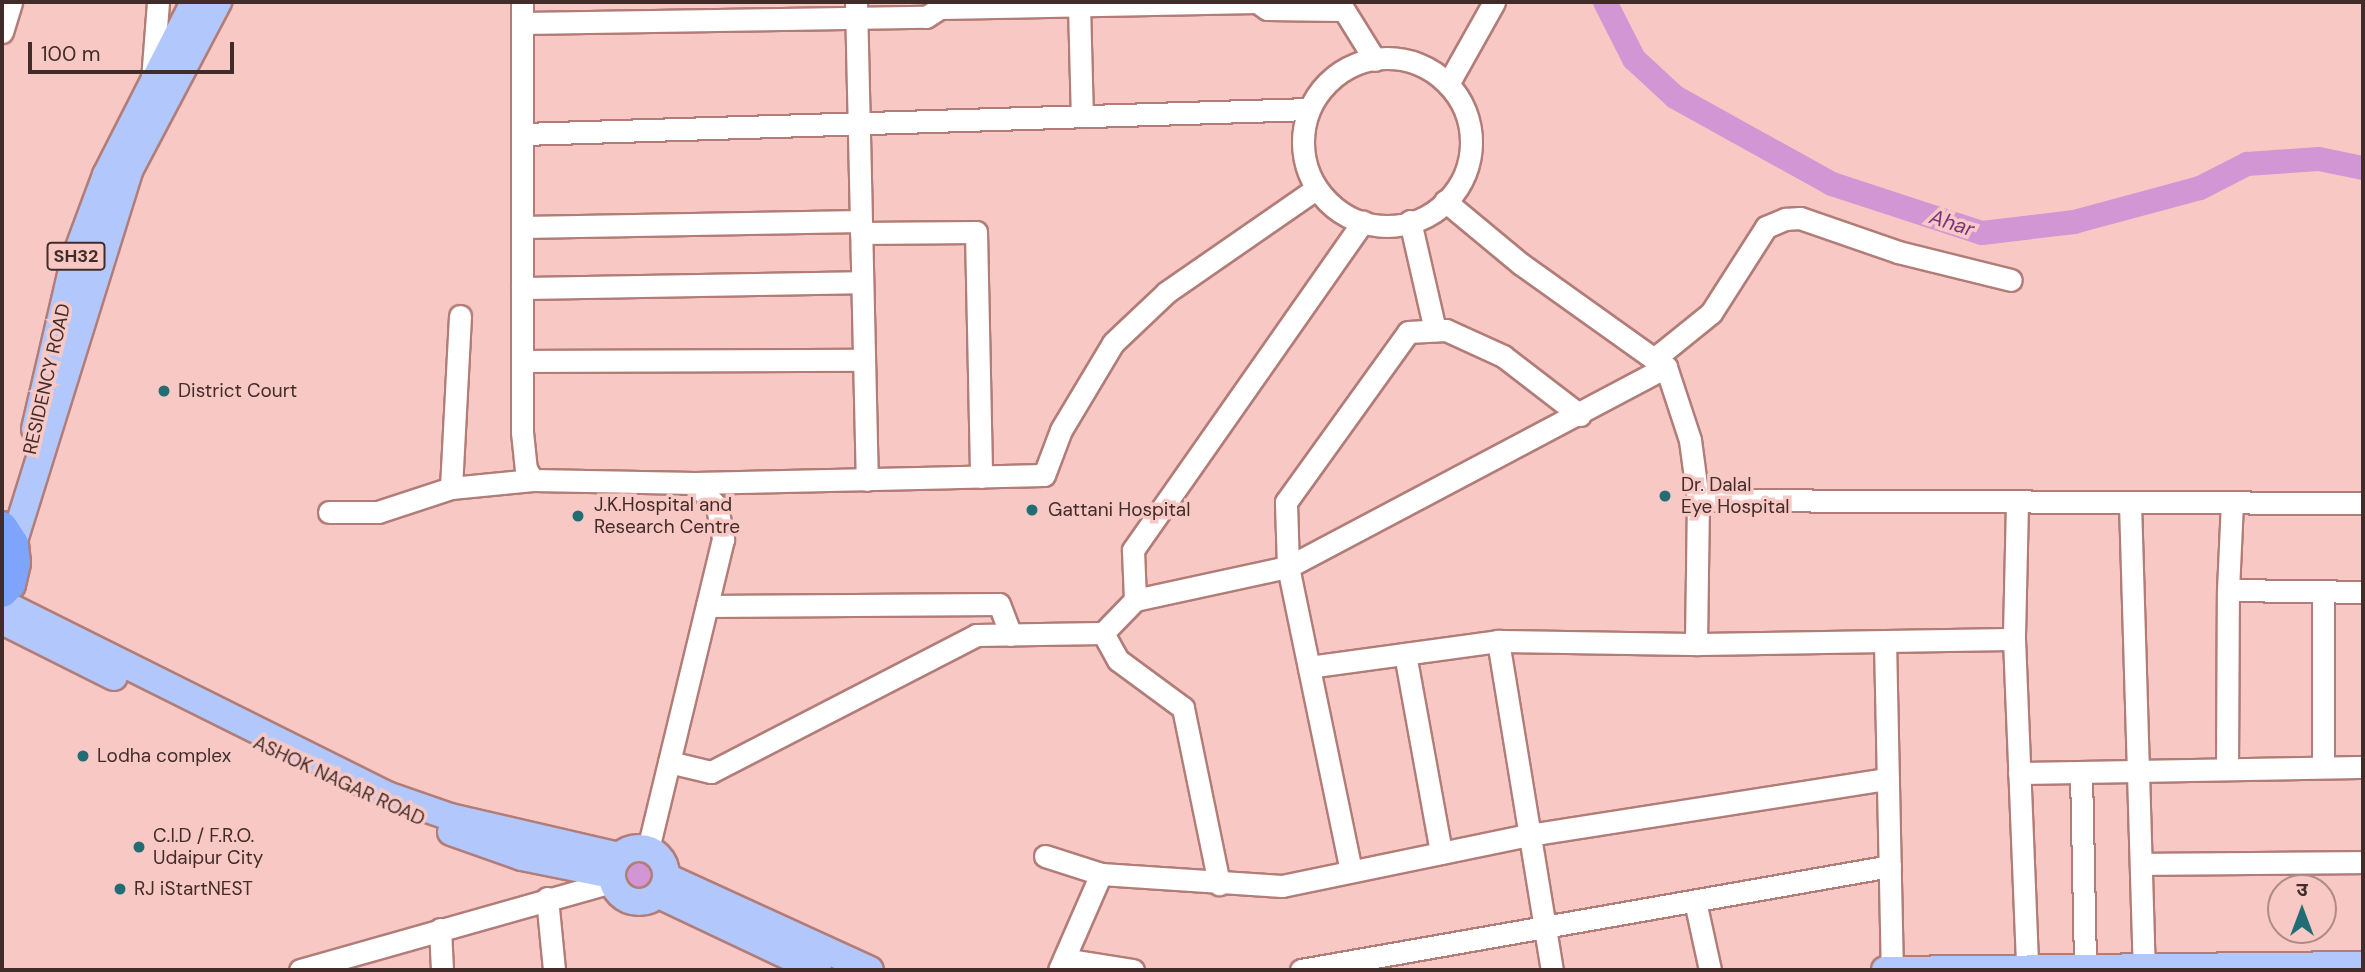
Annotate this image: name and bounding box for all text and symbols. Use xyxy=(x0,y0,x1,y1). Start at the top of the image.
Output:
scale bar xyxy=(32,28,238,72)
text: 100 m xyxy=(41,40,101,68)
water label: Ahar xyxy=(1927,204,1977,242)
road number: SH32 xyxy=(46,242,106,270)
street label: RESIDENCY ROAD xyxy=(19,301,75,457)
place label: District Court xyxy=(178,380,297,402)
marker: District Court xyxy=(156,383,172,399)
place label: Dr. Dalal Eye Hospital xyxy=(1681,474,1789,518)
marker: Dr. Dalal Eye Hospital xyxy=(1655,486,1675,506)
place label: J.K.Hospital and Research Centre xyxy=(594,494,740,538)
place label: Gattani Hospital xyxy=(1048,499,1190,521)
marker: Gattani Hospital xyxy=(1022,500,1042,520)
marker: J.K.Hospital and Research Centre xyxy=(568,506,588,526)
street label: ASHOK NAGAR ROAD xyxy=(250,731,428,831)
place label: Lodha complex xyxy=(97,745,231,767)
marker: Lodha complex xyxy=(75,748,91,764)
place label: C.I.D / F.R.O. Udaipur City xyxy=(153,825,263,869)
marker: C.I.D / F.R.O. Udaipur City xyxy=(131,839,147,855)
north arrow xyxy=(2267,874,2337,944)
text: उ xyxy=(2296,877,2308,902)
place label: RJ iStartNEST xyxy=(134,878,253,900)
marker: RJ iStartNEST xyxy=(112,881,128,897)

